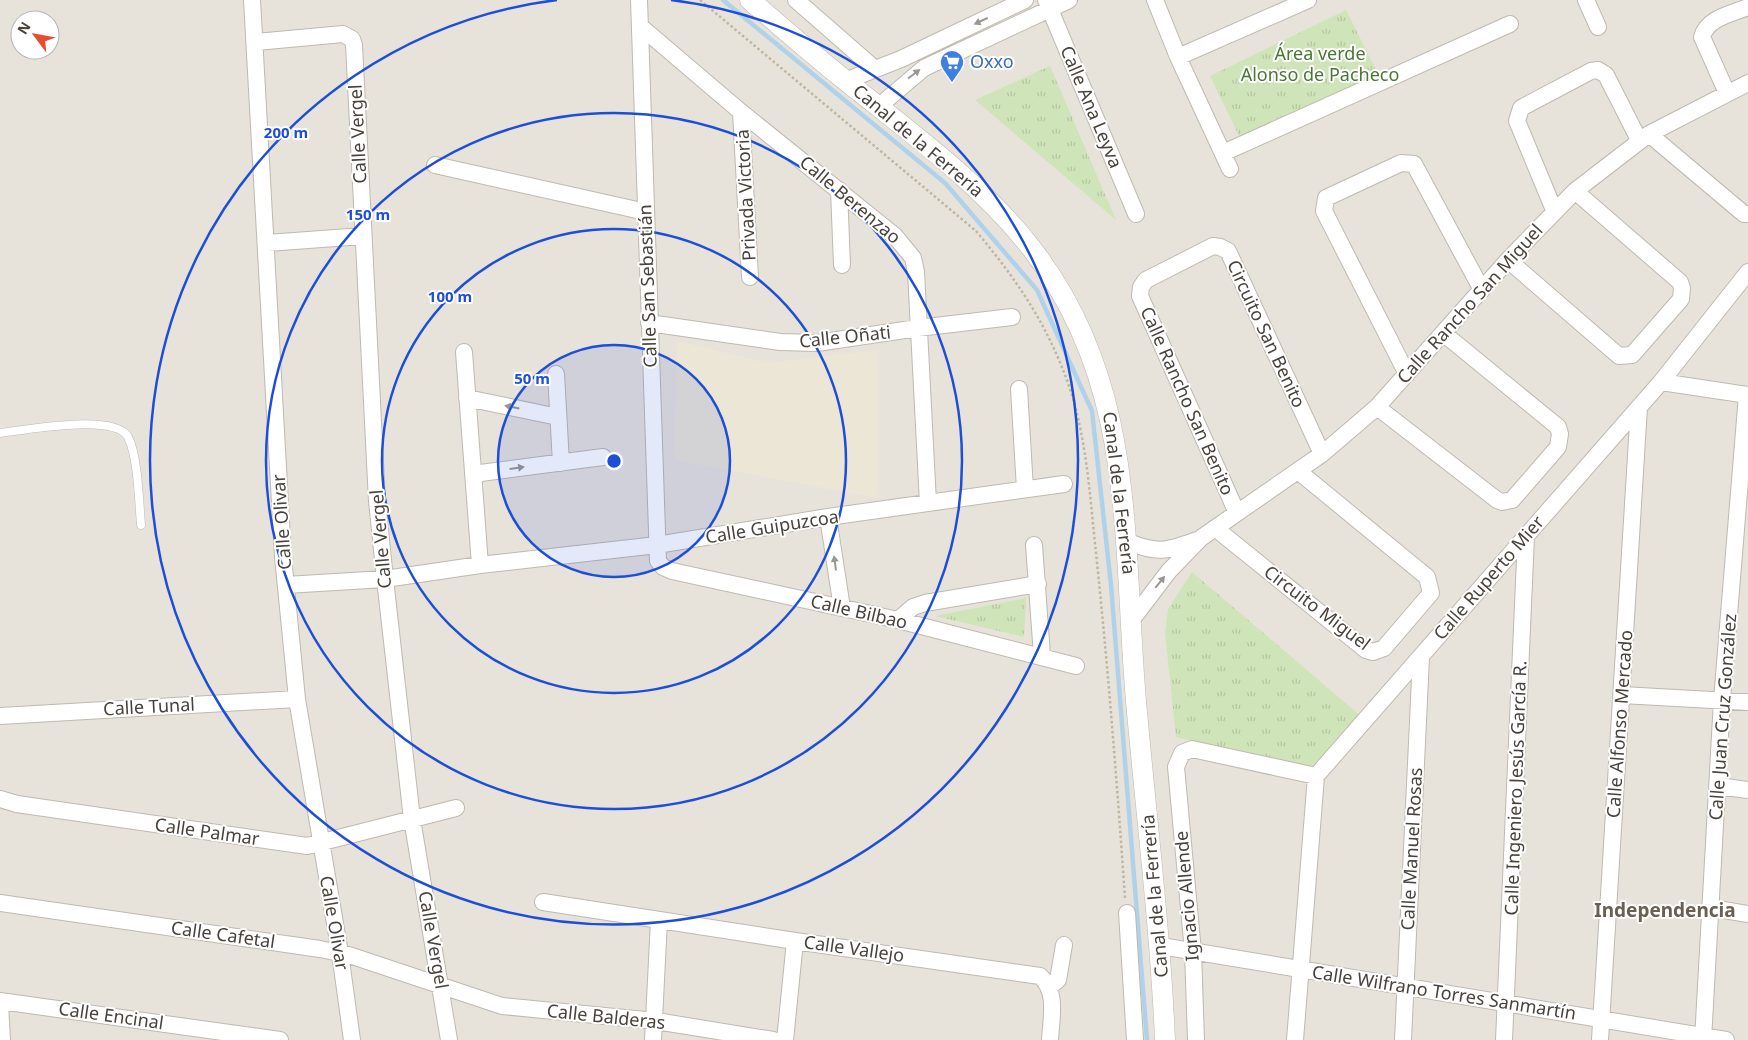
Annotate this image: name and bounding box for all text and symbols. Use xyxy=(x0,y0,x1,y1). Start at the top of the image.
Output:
north arrow xyxy=(10,10,60,60)
one-way arrow xyxy=(974,17,988,25)
text: N xyxy=(12,18,35,38)
park label: Área verde Alonso de Pacheco xyxy=(1241,41,1399,86)
street label: Calle Ana Leyva xyxy=(1055,42,1128,171)
supermarket icon: Oxxo xyxy=(939,49,965,83)
place label: Oxxo xyxy=(970,49,1014,73)
one-way arrow xyxy=(907,69,920,80)
street label: Canal de la Ferrería xyxy=(848,78,989,202)
street label: Calle Vergel xyxy=(342,84,372,184)
text: 200 m xyxy=(264,122,308,142)
street label: Privada Victoria xyxy=(730,129,760,261)
street label: Calle Berenzao xyxy=(795,150,906,249)
text: 150 m xyxy=(346,204,390,224)
street label: Calle San Sebastián xyxy=(632,204,662,368)
street label: Calle Rancho San Miguel xyxy=(1391,218,1547,388)
street label: Circuito San Benito xyxy=(1222,256,1312,411)
text: 100 m xyxy=(428,286,472,306)
street label: Calle Rancho San Benito xyxy=(1135,302,1240,499)
street label: Calle Oñati xyxy=(798,319,892,353)
text: 50 m xyxy=(514,368,550,388)
one-way arrow xyxy=(504,403,520,411)
street label: Canal de la Ferrería xyxy=(1098,410,1142,576)
centre of rings xyxy=(605,452,623,470)
one-way arrow xyxy=(509,464,525,472)
street label: Calle Olivar xyxy=(266,473,296,571)
street label: Calle Vergel xyxy=(364,489,396,590)
street label: Calle Guipuzcoa xyxy=(703,504,840,548)
street label: Calle Ruperto Mier xyxy=(1428,510,1549,645)
one-way arrow xyxy=(831,554,839,570)
street label: Circuito Miguel xyxy=(1259,559,1376,655)
one-way arrow xyxy=(1155,576,1166,589)
street label: Calle Bilbao xyxy=(808,588,910,634)
street label: Calle Juan Cruz González xyxy=(1703,613,1741,821)
street label: Calle Alfonso Mercado xyxy=(1600,629,1638,819)
street label: Calle Ingeniero Jesús García R. xyxy=(1499,660,1531,916)
street label: Calle Tunal xyxy=(103,692,195,720)
street label: Calle Manuel Rosas xyxy=(1395,767,1427,931)
street label: Calle Palmar xyxy=(153,812,262,850)
street label: Canal de la Ferrería xyxy=(1135,814,1173,979)
street label: Ignacio Allende xyxy=(1168,830,1204,962)
street label: Calle Olivar xyxy=(315,874,355,973)
street label: Calle Vergel xyxy=(414,889,454,991)
district label: Independencia xyxy=(1594,897,1736,923)
street label: Calle Cafetal xyxy=(170,915,277,953)
street label: Calle Vallejo xyxy=(802,929,906,967)
street label: Calle Wilfrano Torres Sanmartín xyxy=(1310,959,1578,1025)
street label: Calle Encinal xyxy=(57,996,165,1034)
street label: Calle Balderas xyxy=(546,998,667,1034)

